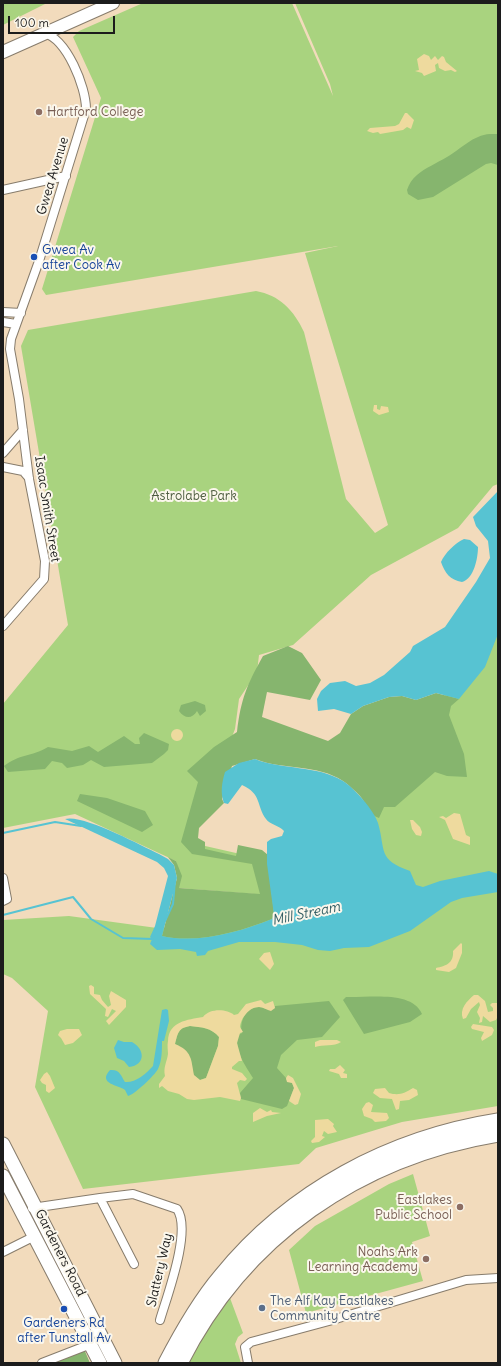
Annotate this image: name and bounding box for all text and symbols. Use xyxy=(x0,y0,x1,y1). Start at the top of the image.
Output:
scale bar xyxy=(10,8,117,34)
text: 100 m xyxy=(15,15,49,30)
place label: Hartford College xyxy=(47,104,144,120)
marker: Hartford College xyxy=(34,107,44,117)
street label: Gwea Avenue xyxy=(34,135,72,217)
place label: Gwea Av after Cook Av xyxy=(42,242,121,273)
marker: Gwea Av after Cook Av xyxy=(29,252,39,262)
street label: Isaac Smith Street xyxy=(31,455,63,563)
park label: Astrolabe Park xyxy=(151,488,237,504)
water label: Mill Stream xyxy=(270,899,342,929)
place label: Eastlakes Public School xyxy=(375,1192,452,1223)
marker: Eastlakes Public School xyxy=(455,1202,465,1212)
street label: Gardeners Road xyxy=(31,1207,89,1299)
street label: Slattery Way xyxy=(144,1232,176,1308)
place label: Noahs Ark Learning Academy xyxy=(308,1244,418,1275)
marker: Noahs Ark Learning Academy xyxy=(421,1254,431,1264)
place label: The Alf Kay Eastlakes Community Centre xyxy=(270,1293,394,1324)
marker: The Alf Kay Eastlakes Community Centre xyxy=(257,1303,267,1313)
marker: Gardeners Rd after Tunstall Av xyxy=(59,1304,69,1314)
place label: Gardeners Rd after Tunstall Av xyxy=(17,1315,111,1346)

